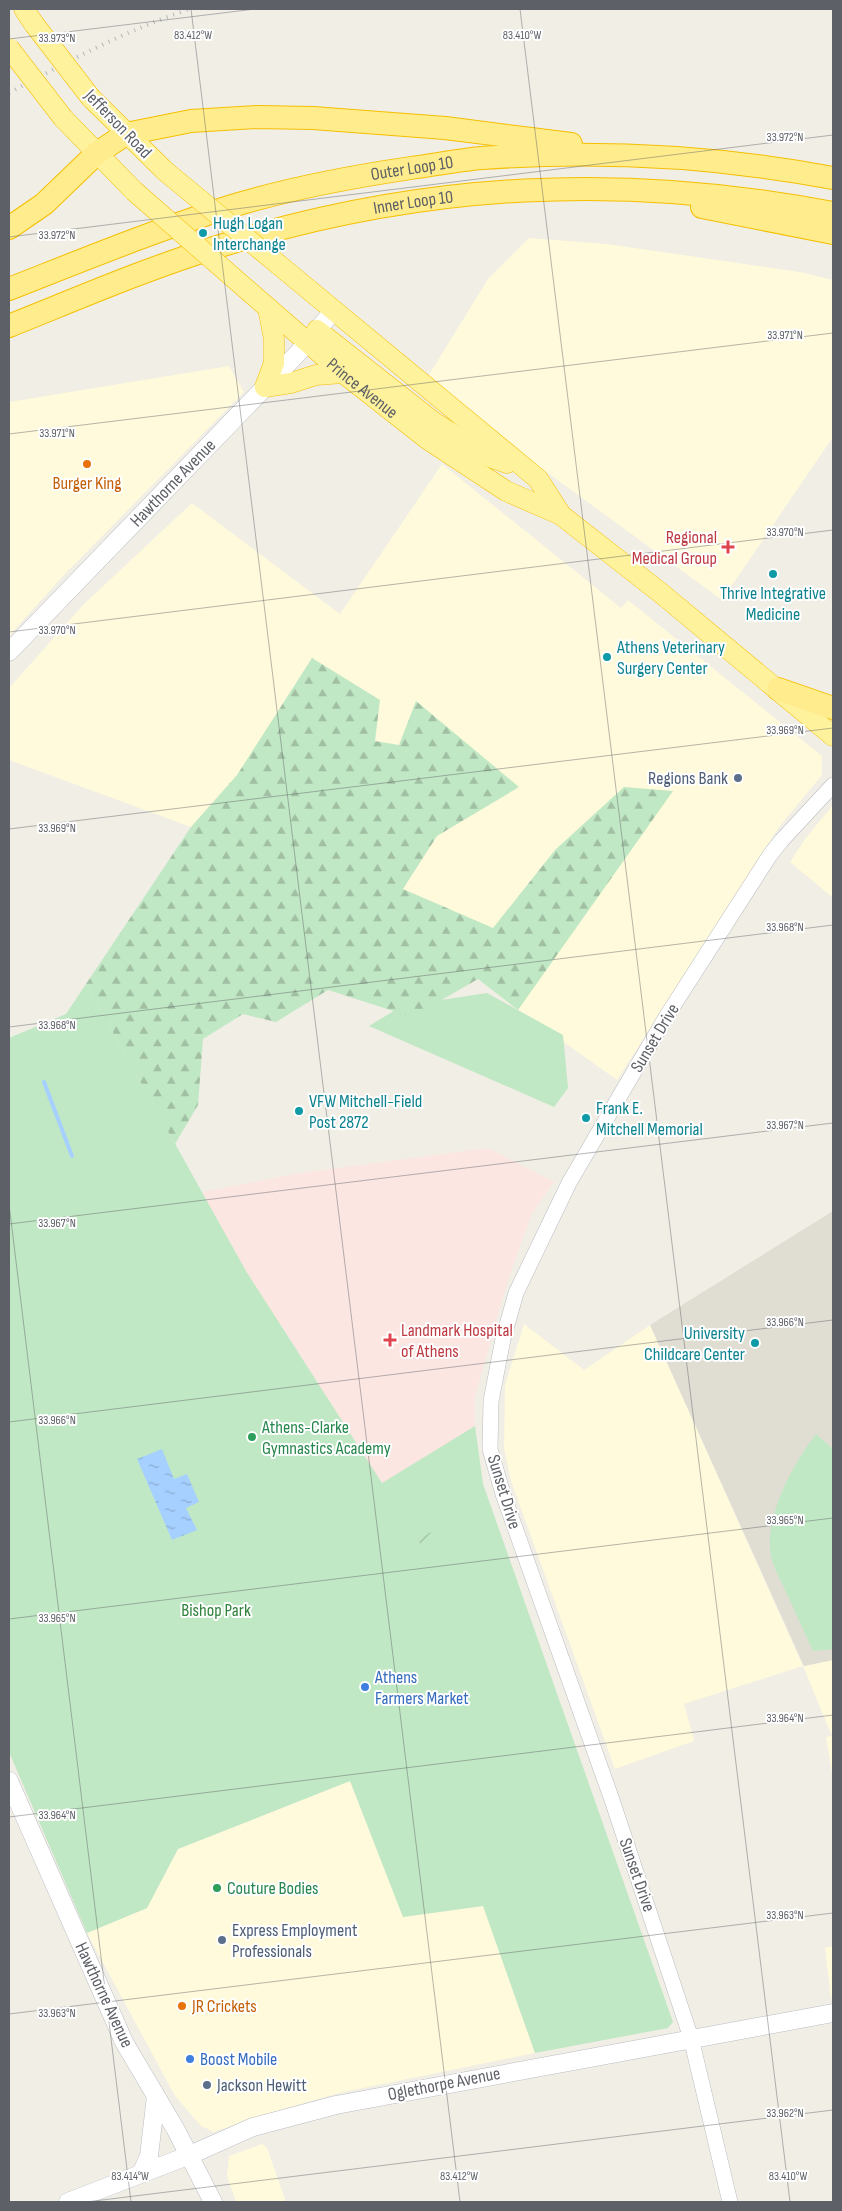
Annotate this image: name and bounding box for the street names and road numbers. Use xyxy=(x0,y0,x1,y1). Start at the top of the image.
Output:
street label: Jefferson Road xyxy=(79,85,156,163)
street label: Outer Loop 10 xyxy=(369,151,455,185)
street label: Inner Loop 10 xyxy=(371,186,454,218)
street label: Prince Avenue xyxy=(322,353,402,423)
street label: Hawthorne Avenue xyxy=(126,435,220,531)
street label: Sunset Drive xyxy=(626,1000,684,1076)
street label: Sunset Drive xyxy=(483,1452,525,1532)
street label: Sunset Drive xyxy=(615,1835,659,1915)
street label: Hawthorne Avenue xyxy=(70,1939,138,2051)
street label: Oglethorpe Avenue xyxy=(386,2063,502,2105)

